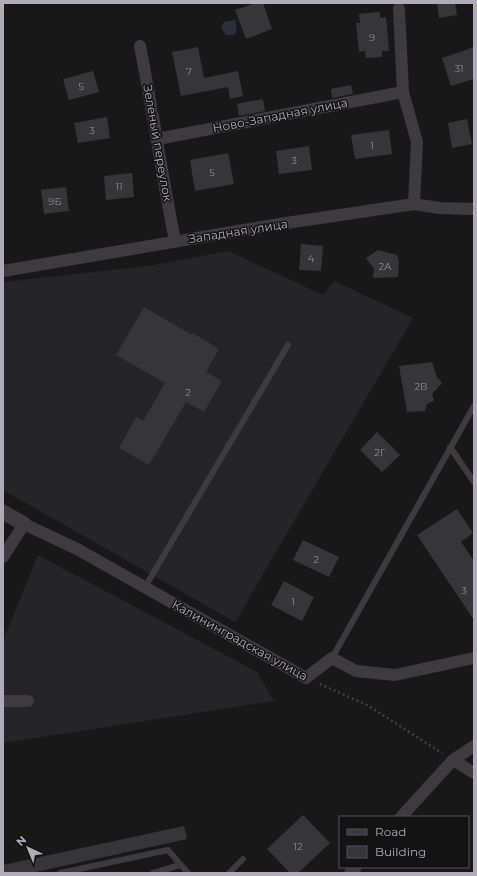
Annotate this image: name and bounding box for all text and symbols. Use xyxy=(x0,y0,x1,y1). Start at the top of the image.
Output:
house number: 9 xyxy=(369,31,375,44)
house number: 31 xyxy=(454,62,464,75)
house number: 7 xyxy=(186,65,192,78)
house number: 5 xyxy=(78,80,84,93)
street label: Зелёный переулок xyxy=(140,83,176,203)
street label: Ново-Западная улица xyxy=(211,95,349,135)
house number: 3 xyxy=(89,124,95,137)
house number: 1 xyxy=(370,139,374,152)
house number: 3 xyxy=(291,154,297,167)
house number: 5 xyxy=(209,166,215,179)
house number: 11 xyxy=(115,180,123,193)
house number: 9Б xyxy=(48,195,62,208)
street label: Западная улица xyxy=(187,216,289,246)
house number: 4 xyxy=(308,252,315,265)
house number: 2А xyxy=(378,260,392,273)
house number: 2В xyxy=(414,380,428,393)
house number: 2 xyxy=(185,386,191,399)
house number: 2Г xyxy=(374,446,386,459)
house number: 2 xyxy=(313,553,319,566)
house number: 3 xyxy=(461,584,467,597)
house number: 1 xyxy=(291,595,295,608)
street label: Калининградская улица xyxy=(170,596,310,684)
legend xyxy=(339,816,469,868)
text: Road xyxy=(375,824,406,839)
north arrow xyxy=(8,828,48,868)
text: N xyxy=(13,833,29,849)
house number: 12 xyxy=(293,840,303,853)
text: Building xyxy=(375,844,426,859)

